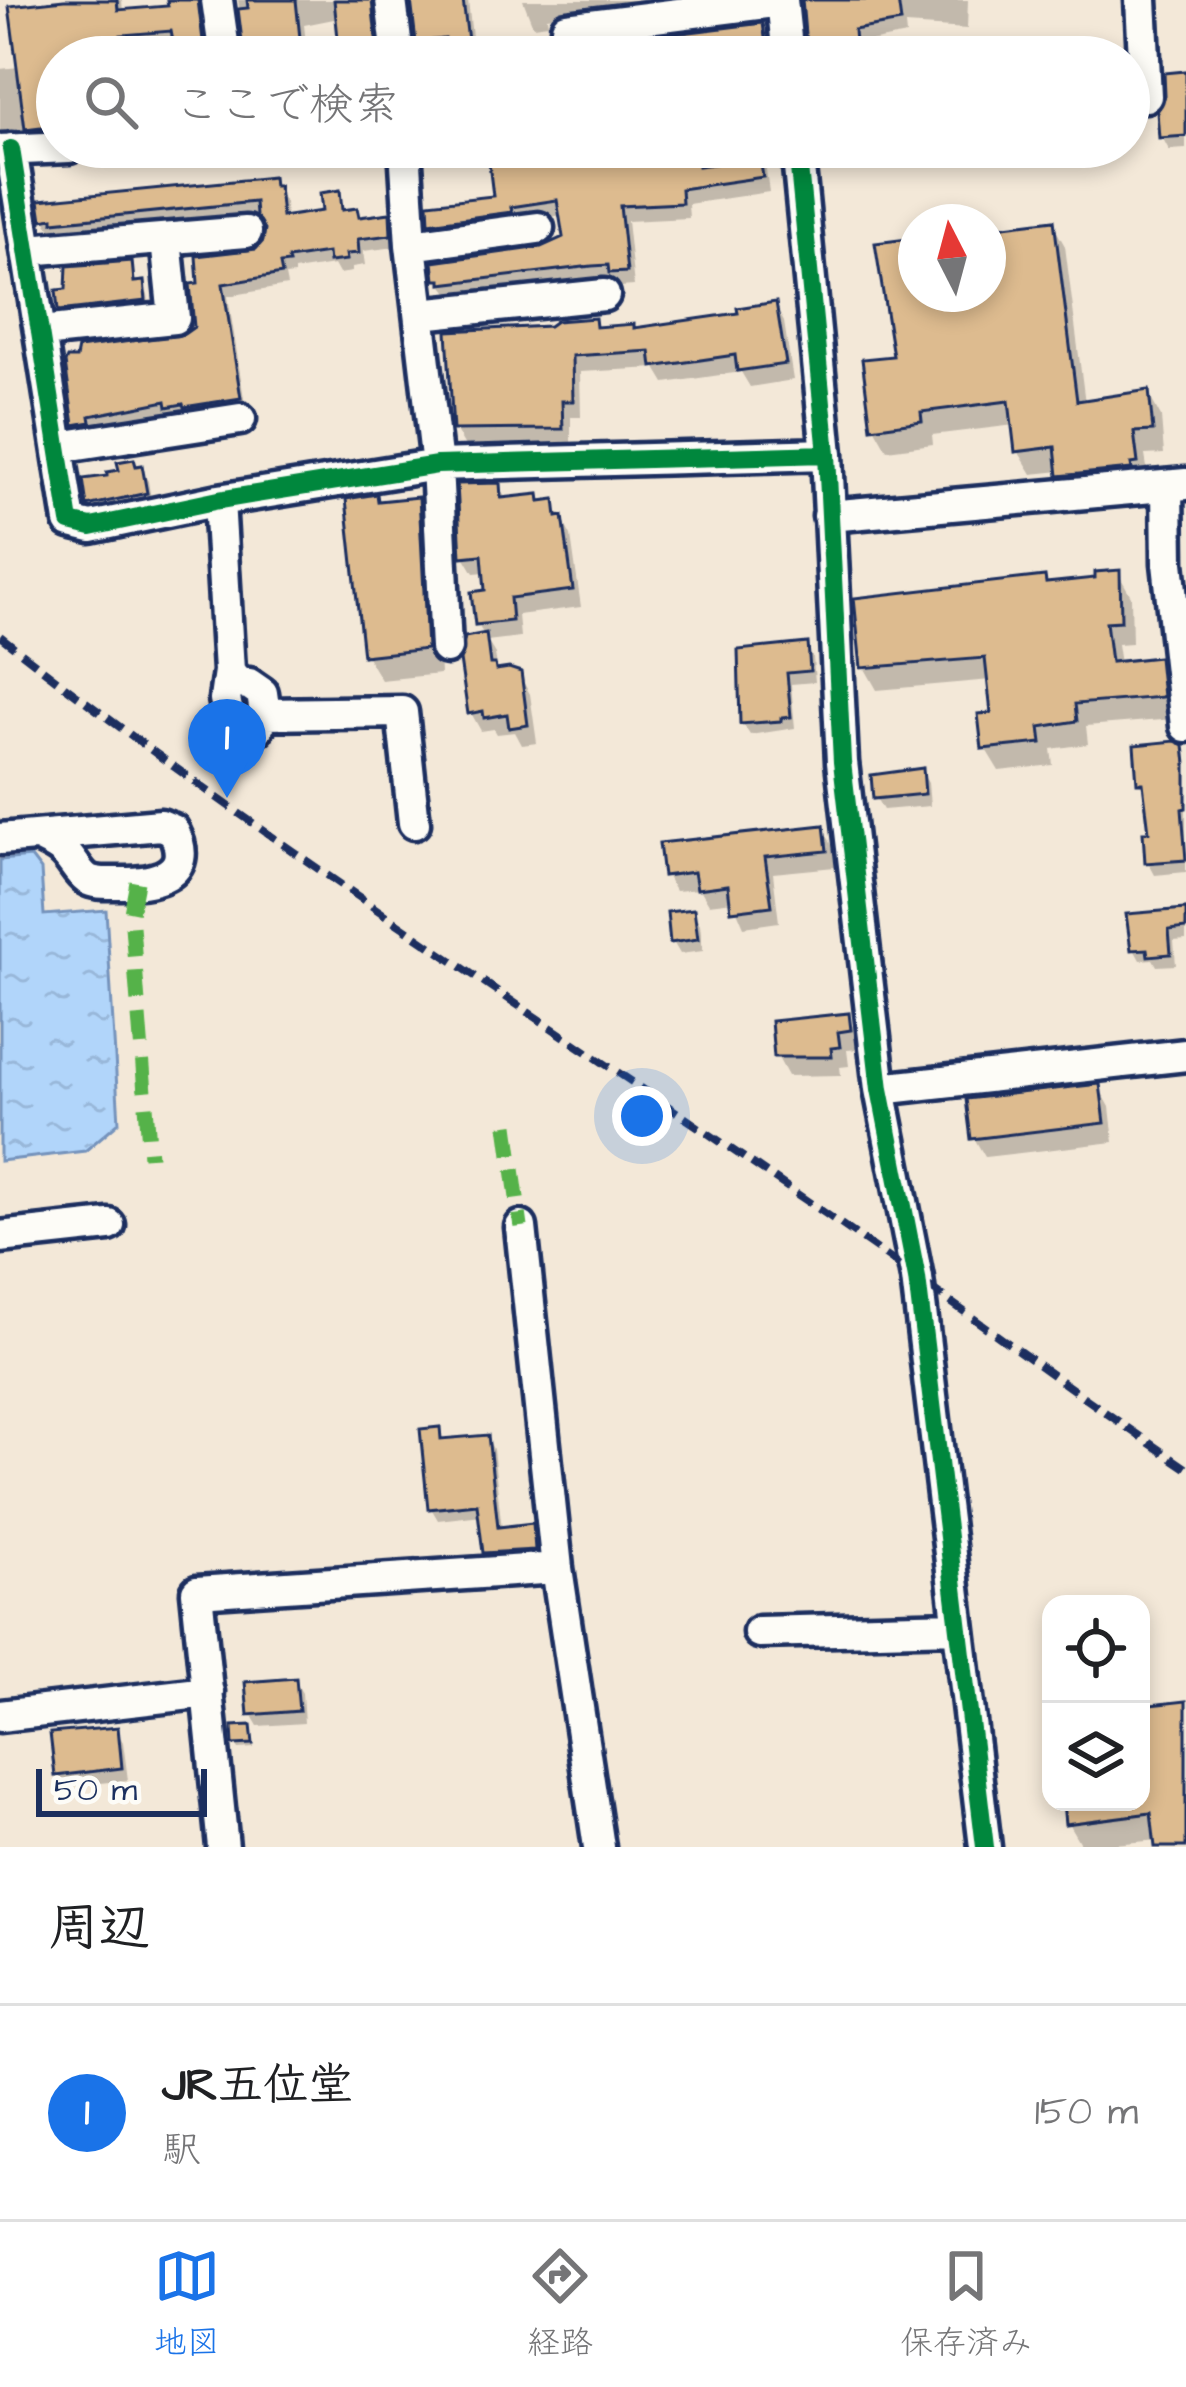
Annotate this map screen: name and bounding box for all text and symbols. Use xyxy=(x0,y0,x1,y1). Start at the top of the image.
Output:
search box xyxy=(36,36,1150,168)
icon: search xyxy=(78,69,144,135)
text: ここで検索 xyxy=(174,75,399,137)
north arrow xyxy=(898,204,1006,312)
pin: 1 xyxy=(188,699,266,798)
your location xyxy=(612,1086,672,1146)
map controls xyxy=(1042,1595,1150,1811)
button: locate xyxy=(1042,1595,1150,1703)
button: layers xyxy=(1042,1703,1150,1811)
scale bar xyxy=(36,1763,207,1816)
text: 50 m xyxy=(54,1767,137,1813)
text: 周辺 xyxy=(48,1894,150,1965)
text: JR五位堂 xyxy=(162,2055,353,2117)
text: 1 xyxy=(85,2086,90,2140)
text: 150 m xyxy=(1035,2086,1138,2140)
text: 駅 xyxy=(162,2124,201,2178)
tab: 地図 xyxy=(154,2243,220,2366)
tab: 経路 xyxy=(527,2243,593,2366)
tab: 保存済み xyxy=(900,2243,1032,2366)

